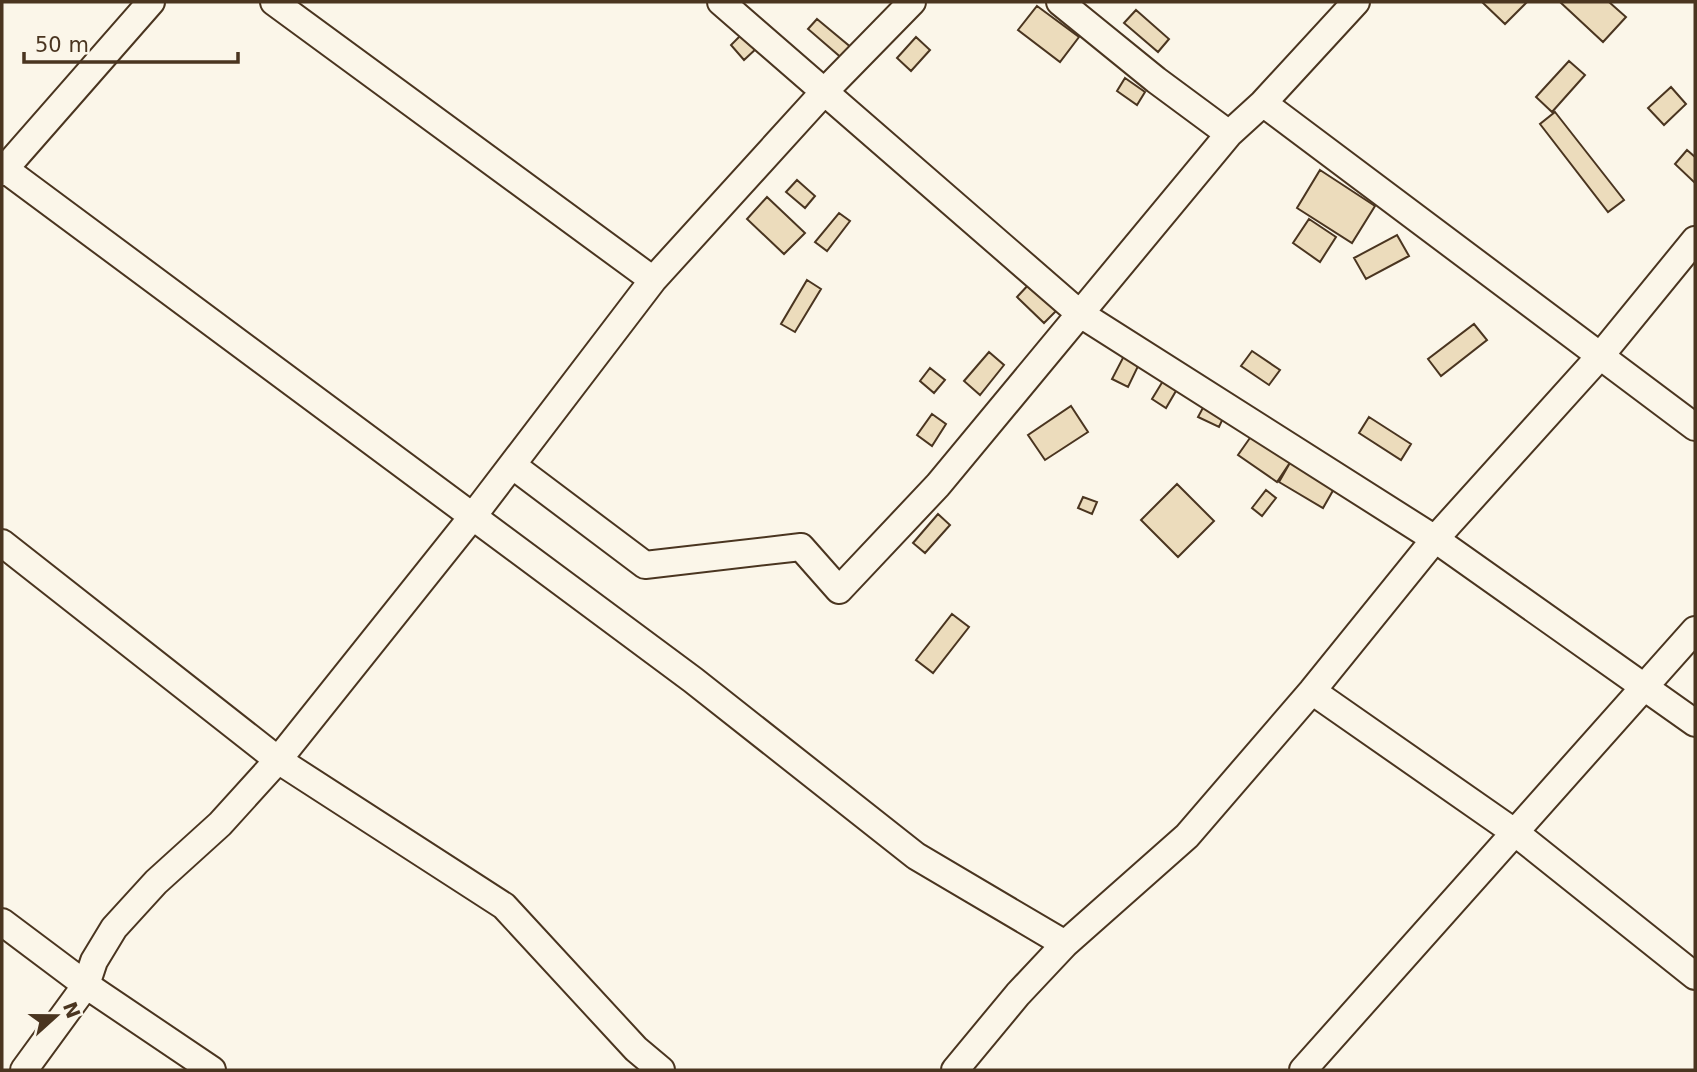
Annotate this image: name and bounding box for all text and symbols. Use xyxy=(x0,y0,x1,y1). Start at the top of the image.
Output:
scale bar xyxy=(24,21,238,65)
text: 50 m xyxy=(35,33,89,57)
north arrow xyxy=(21,981,91,1051)
text: N xyxy=(59,999,85,1021)

